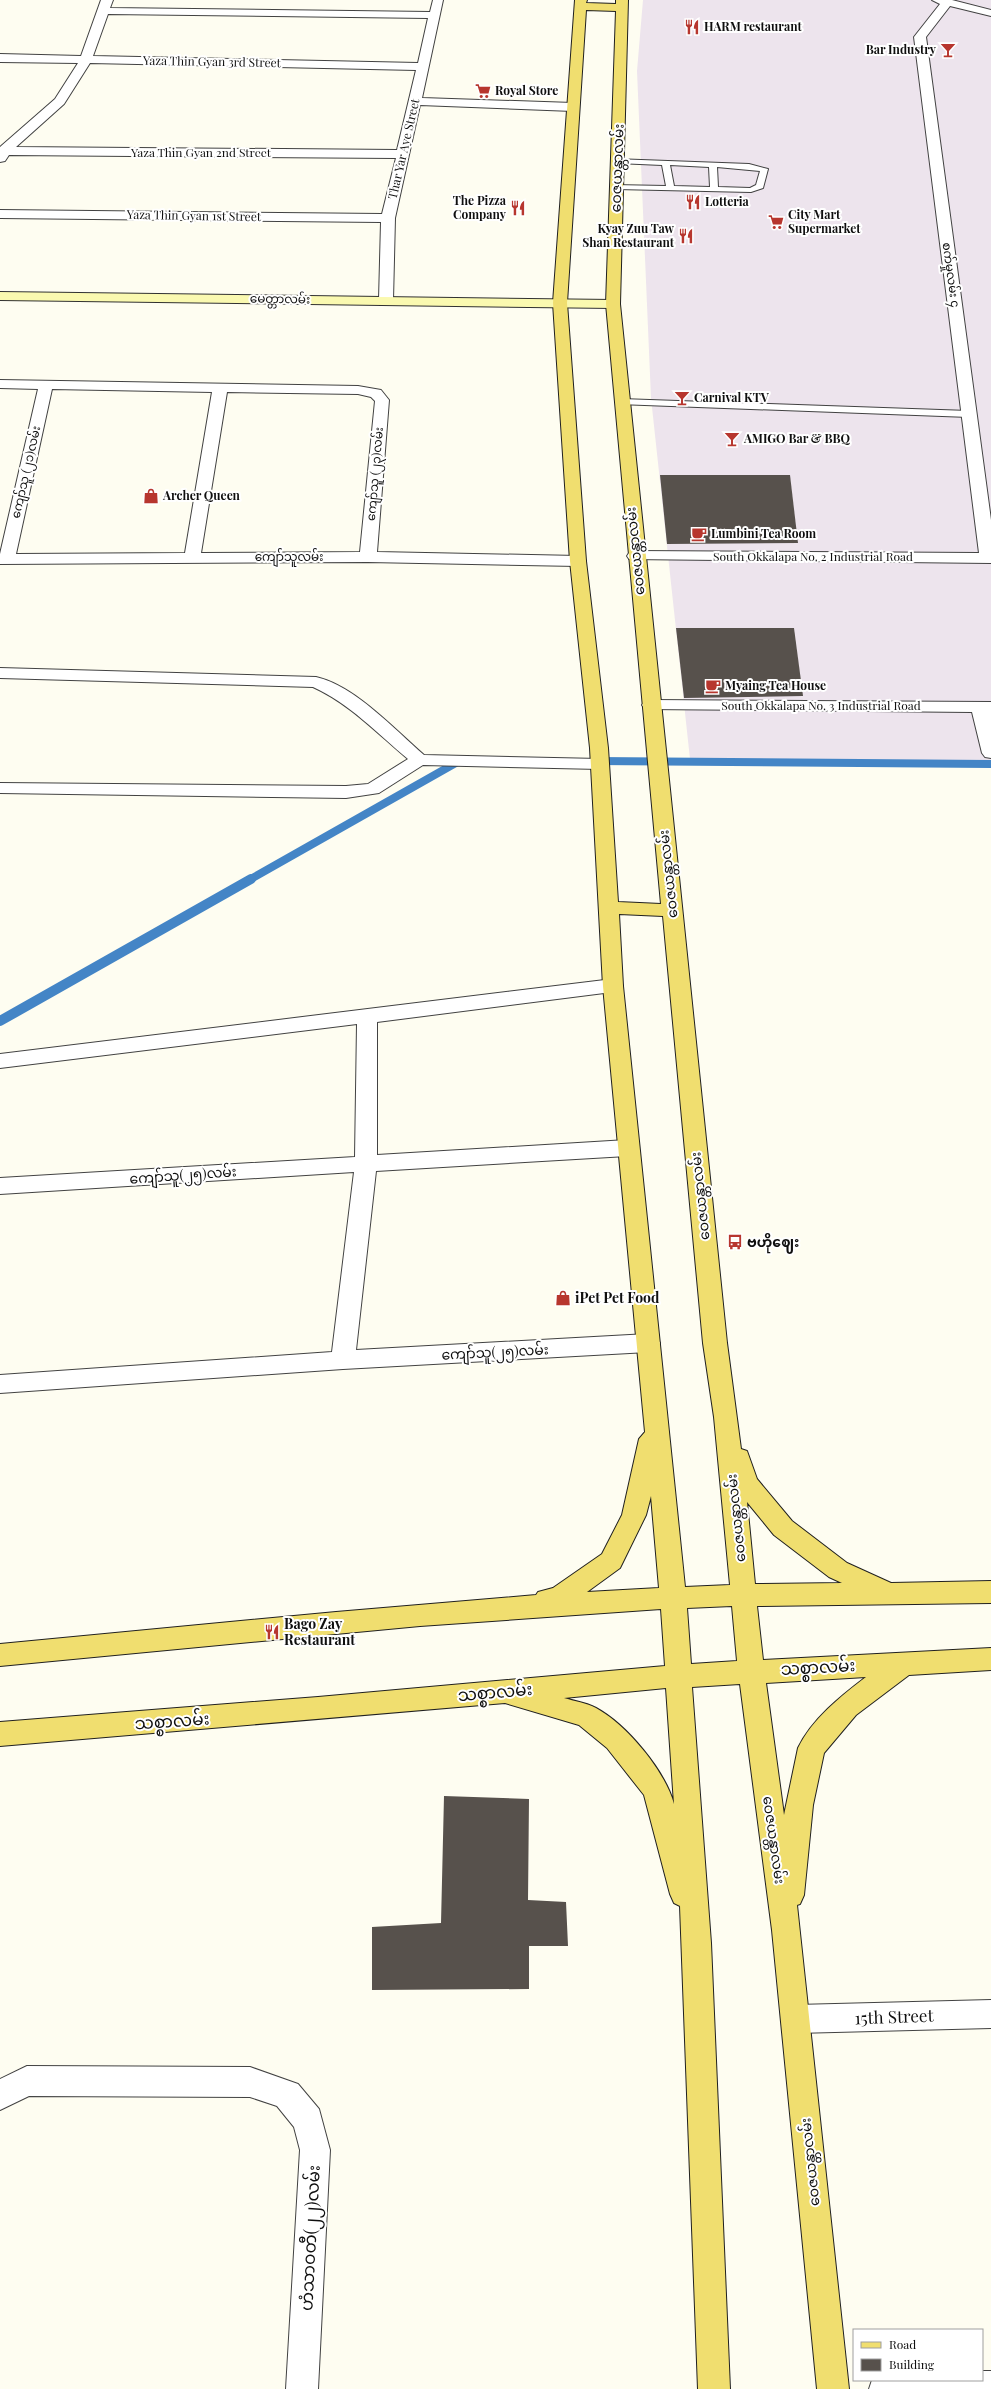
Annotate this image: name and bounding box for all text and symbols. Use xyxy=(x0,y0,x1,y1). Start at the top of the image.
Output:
restaurant icon: HARM restaurant xyxy=(683,18,701,36)
place label: HARM restaurant xyxy=(704,18,803,34)
place label: Bar Industry xyxy=(866,41,937,57)
bar icon: Bar Industry xyxy=(939,41,957,59)
street label: Yaza Thin Gyan 3rd Street xyxy=(142,52,282,70)
supermarket icon: Royal Store xyxy=(474,82,492,100)
place label: Royal Store xyxy=(495,82,558,98)
street label: Thar Yar Aye Street xyxy=(384,96,423,201)
street label: ဝေဇယန္တာလမ်း xyxy=(605,123,631,213)
street label: Yaza Thin Gyan 2nd Street xyxy=(130,144,272,160)
place label: The Pizza Company xyxy=(453,192,507,222)
restaurant icon: Lotteria xyxy=(684,193,702,211)
place label: Lotteria xyxy=(705,193,750,209)
restaurant icon: The Pizza Company xyxy=(509,199,527,217)
street label: Yaza Thin Gyan 1st Street xyxy=(126,206,262,224)
place label: City Mart Supermarket xyxy=(788,206,861,236)
supermarket icon: City Mart Supermarket xyxy=(767,213,785,231)
place label: Kyay Zuu Taw Shan Restaurant xyxy=(582,220,675,250)
restaurant icon: Kyay Zuu Taw Shan Restaurant xyxy=(677,227,695,245)
street label: စက်မှုလမ်း ၄ xyxy=(937,241,964,309)
street label: မေတ္တာလမ်း xyxy=(250,289,310,310)
bar icon: Carnival KTV xyxy=(673,389,691,407)
place label: Carnival KTV xyxy=(694,389,770,405)
street label: ကျော်သူ (၂၁)လမ်း xyxy=(7,424,46,520)
street label: ကျော်သူ (၂၃)လမ်း xyxy=(362,426,389,522)
bar icon: AMIGO Bar & BBQ xyxy=(723,430,741,448)
place label: AMIGO Bar & BBQ xyxy=(743,430,851,446)
shop icon: Archer Queen xyxy=(142,487,160,505)
place label: Archer Queen xyxy=(162,487,241,503)
street label: ဝေဇယန္တာလမ်း xyxy=(620,506,652,596)
cafe icon: Lumbini Tea Room xyxy=(690,525,708,543)
place label: Lumbini Tea Room xyxy=(711,525,816,541)
street label: ကျော်သူလမ်း xyxy=(255,548,323,567)
street label: South Okkalapa No. 2 Industrial Road xyxy=(713,548,913,564)
cafe icon: Myaing Tea House xyxy=(704,677,722,695)
place label: Myaing Tea House xyxy=(725,677,826,693)
street label: South Okkalapa No. 3 Industrial Road xyxy=(721,697,921,713)
street label: ဝေဇယန္တာလမ်း xyxy=(653,829,685,919)
street label: ဝေဇယန္တာလမ်း xyxy=(685,1151,717,1241)
street label: ကျော်သူ(၂၅)လမ်း xyxy=(129,1161,237,1191)
place label: ဗဟိုဈေး xyxy=(747,1232,799,1254)
bus stop icon: ဗဟိုဈေး xyxy=(726,1233,744,1251)
place label: iPet Pet Food xyxy=(575,1288,660,1307)
shop icon: iPet Pet Food xyxy=(554,1289,572,1307)
street label: ကျော်သူ(၂၅)လမ်း xyxy=(441,1339,549,1367)
street label: ဝေဇယန္တာလမ်း xyxy=(721,1473,753,1563)
place label: Bago Zay Restaurant xyxy=(284,1614,355,1649)
restaurant icon: Bago Zay Restaurant xyxy=(263,1623,281,1641)
street label: သစ္စာလမ်း xyxy=(780,1653,856,1683)
street label: သစ္စာလမ်း xyxy=(457,1677,534,1710)
street label: သစ္စာလမ်း xyxy=(134,1706,210,1738)
street label: ဝေဇယန္တာလမ်း xyxy=(756,1795,790,1886)
street label: 15th Street xyxy=(854,2004,935,2028)
street label: ဝေဇယန္တာလမ်း xyxy=(795,2117,827,2207)
street label: ဟံသာဝတီ(၂၂)လမ်း xyxy=(294,2164,328,2312)
legend xyxy=(853,2329,983,2381)
text: Road xyxy=(889,2336,916,2352)
text: Building xyxy=(889,2356,935,2372)

